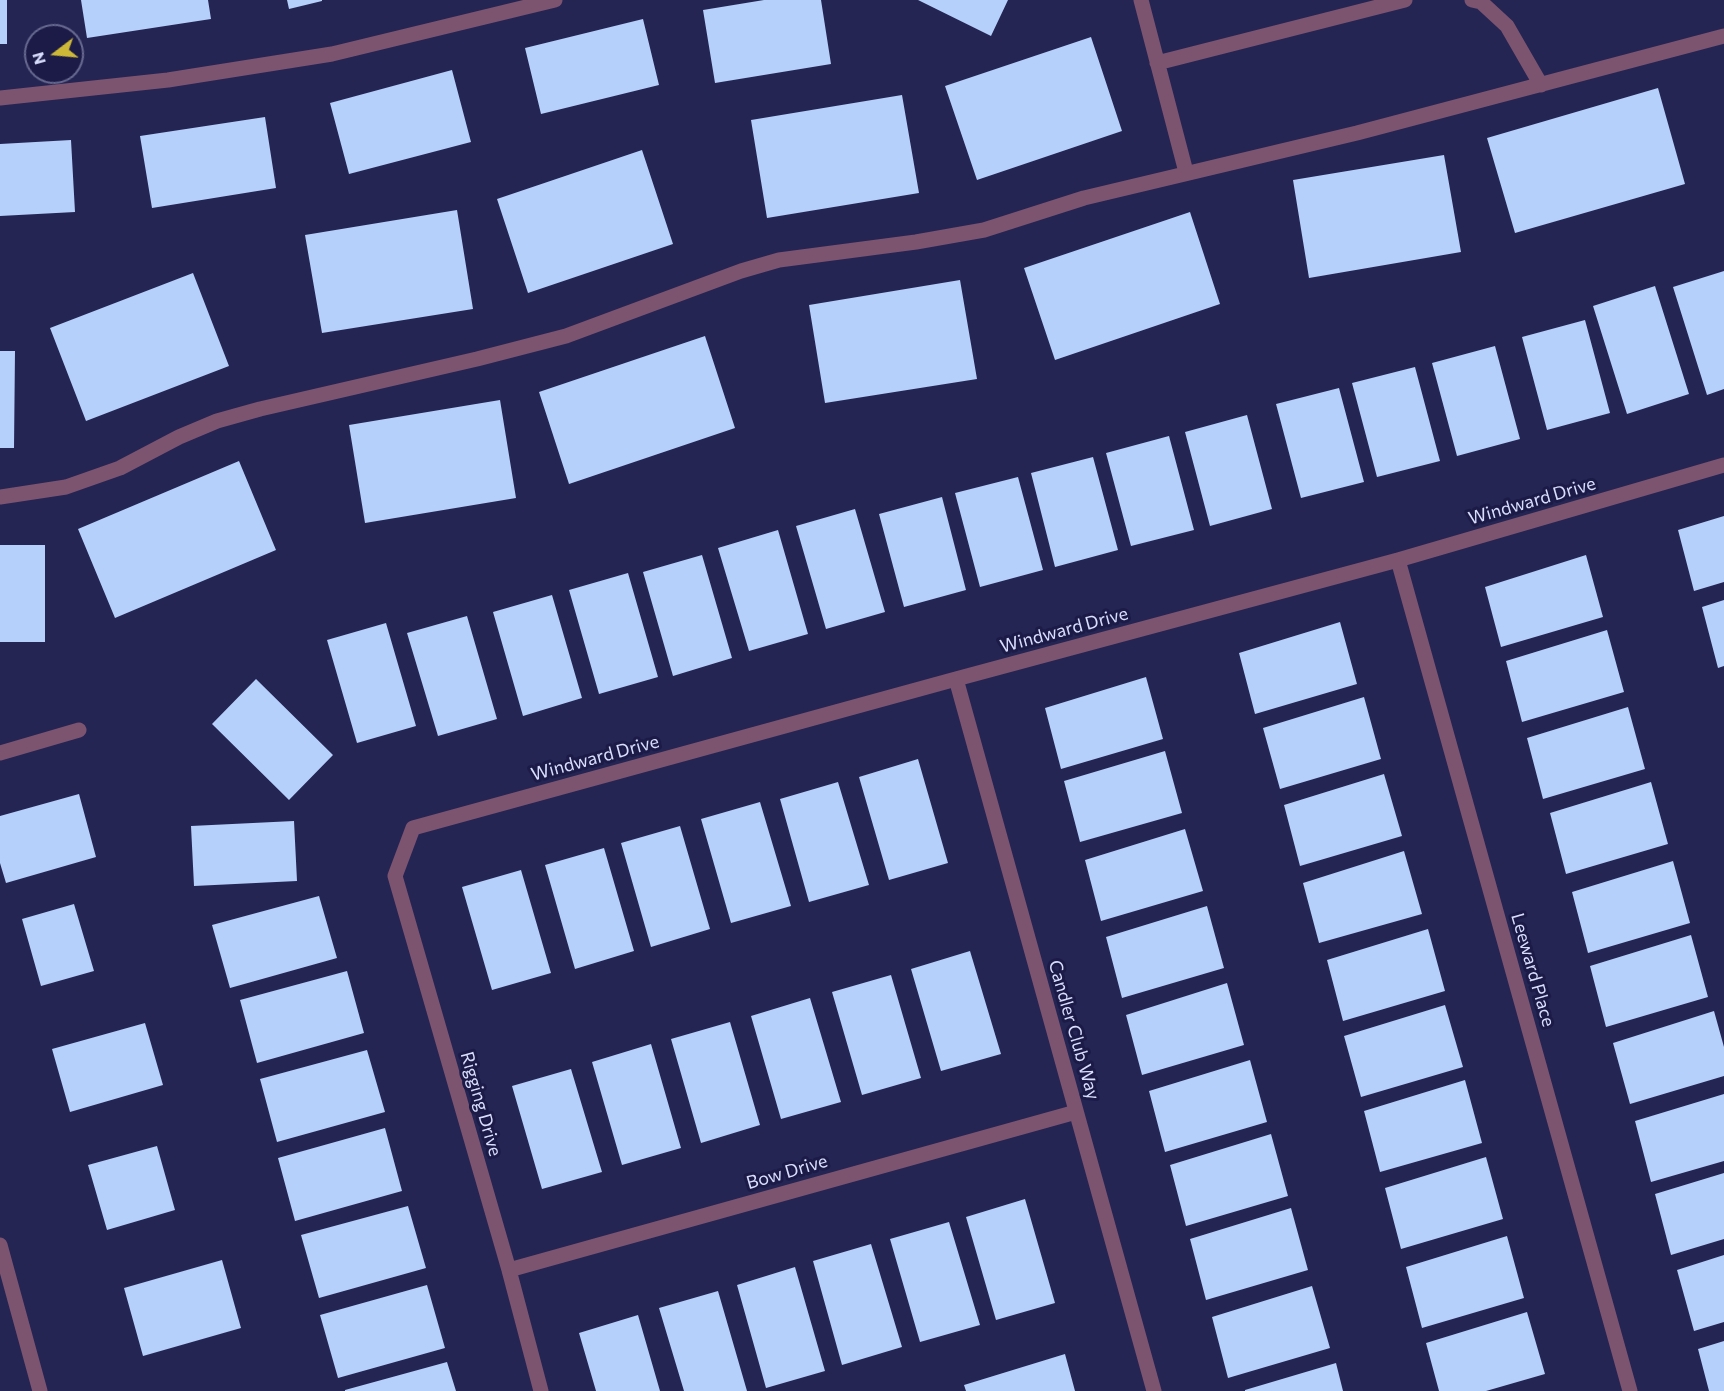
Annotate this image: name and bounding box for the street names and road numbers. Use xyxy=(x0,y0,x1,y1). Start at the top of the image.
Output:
street label: Windward Drive xyxy=(1466,472,1598,530)
street label: Windward Drive xyxy=(998,603,1130,657)
street label: Windward Drive xyxy=(529,731,661,785)
street label: Leeward Place xyxy=(1506,911,1560,1029)
street label: Candler Club Way xyxy=(1044,958,1104,1102)
street label: Rigging Drive xyxy=(456,1049,506,1159)
street label: Bow Drive xyxy=(744,1150,830,1194)

